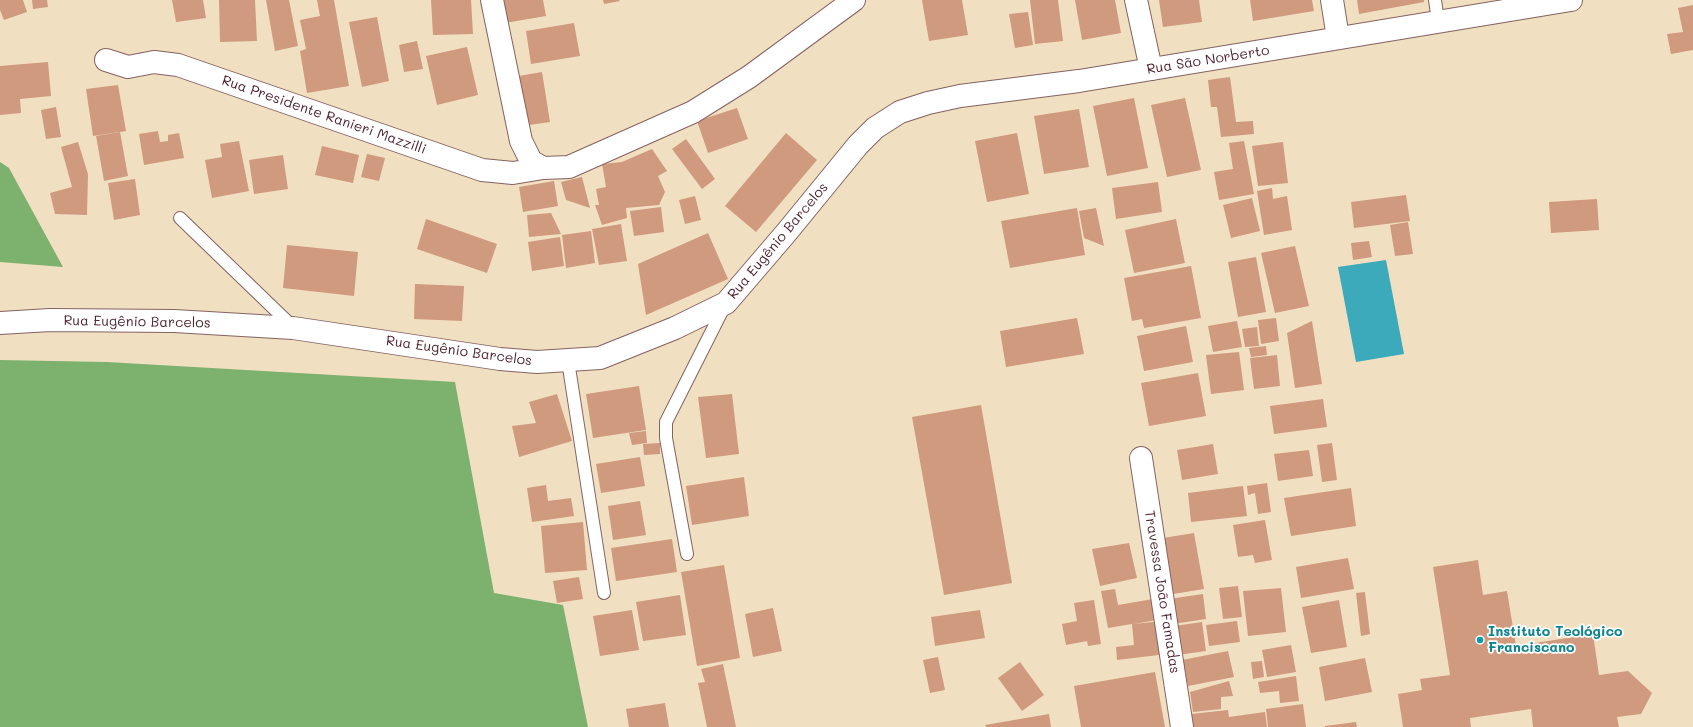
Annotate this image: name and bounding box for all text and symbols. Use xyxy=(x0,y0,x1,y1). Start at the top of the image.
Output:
street label: Rua São Norberto xyxy=(1145,42,1271,78)
street label: Rua Presidente Ranieri Mazzilli xyxy=(220,72,428,158)
street label: Rua Eugênio Barcelos xyxy=(724,179,832,303)
street label: Rua Eugênio Barcelos xyxy=(63,312,211,332)
street label: Rua Eugênio Barcelos xyxy=(385,332,533,370)
street label: Travessa João Famadas xyxy=(1141,509,1183,675)
place label: Instituto Teológico Franciscano xyxy=(1488,624,1623,656)
marker: Instituto Teológico Franciscano xyxy=(1475,635,1485,645)

